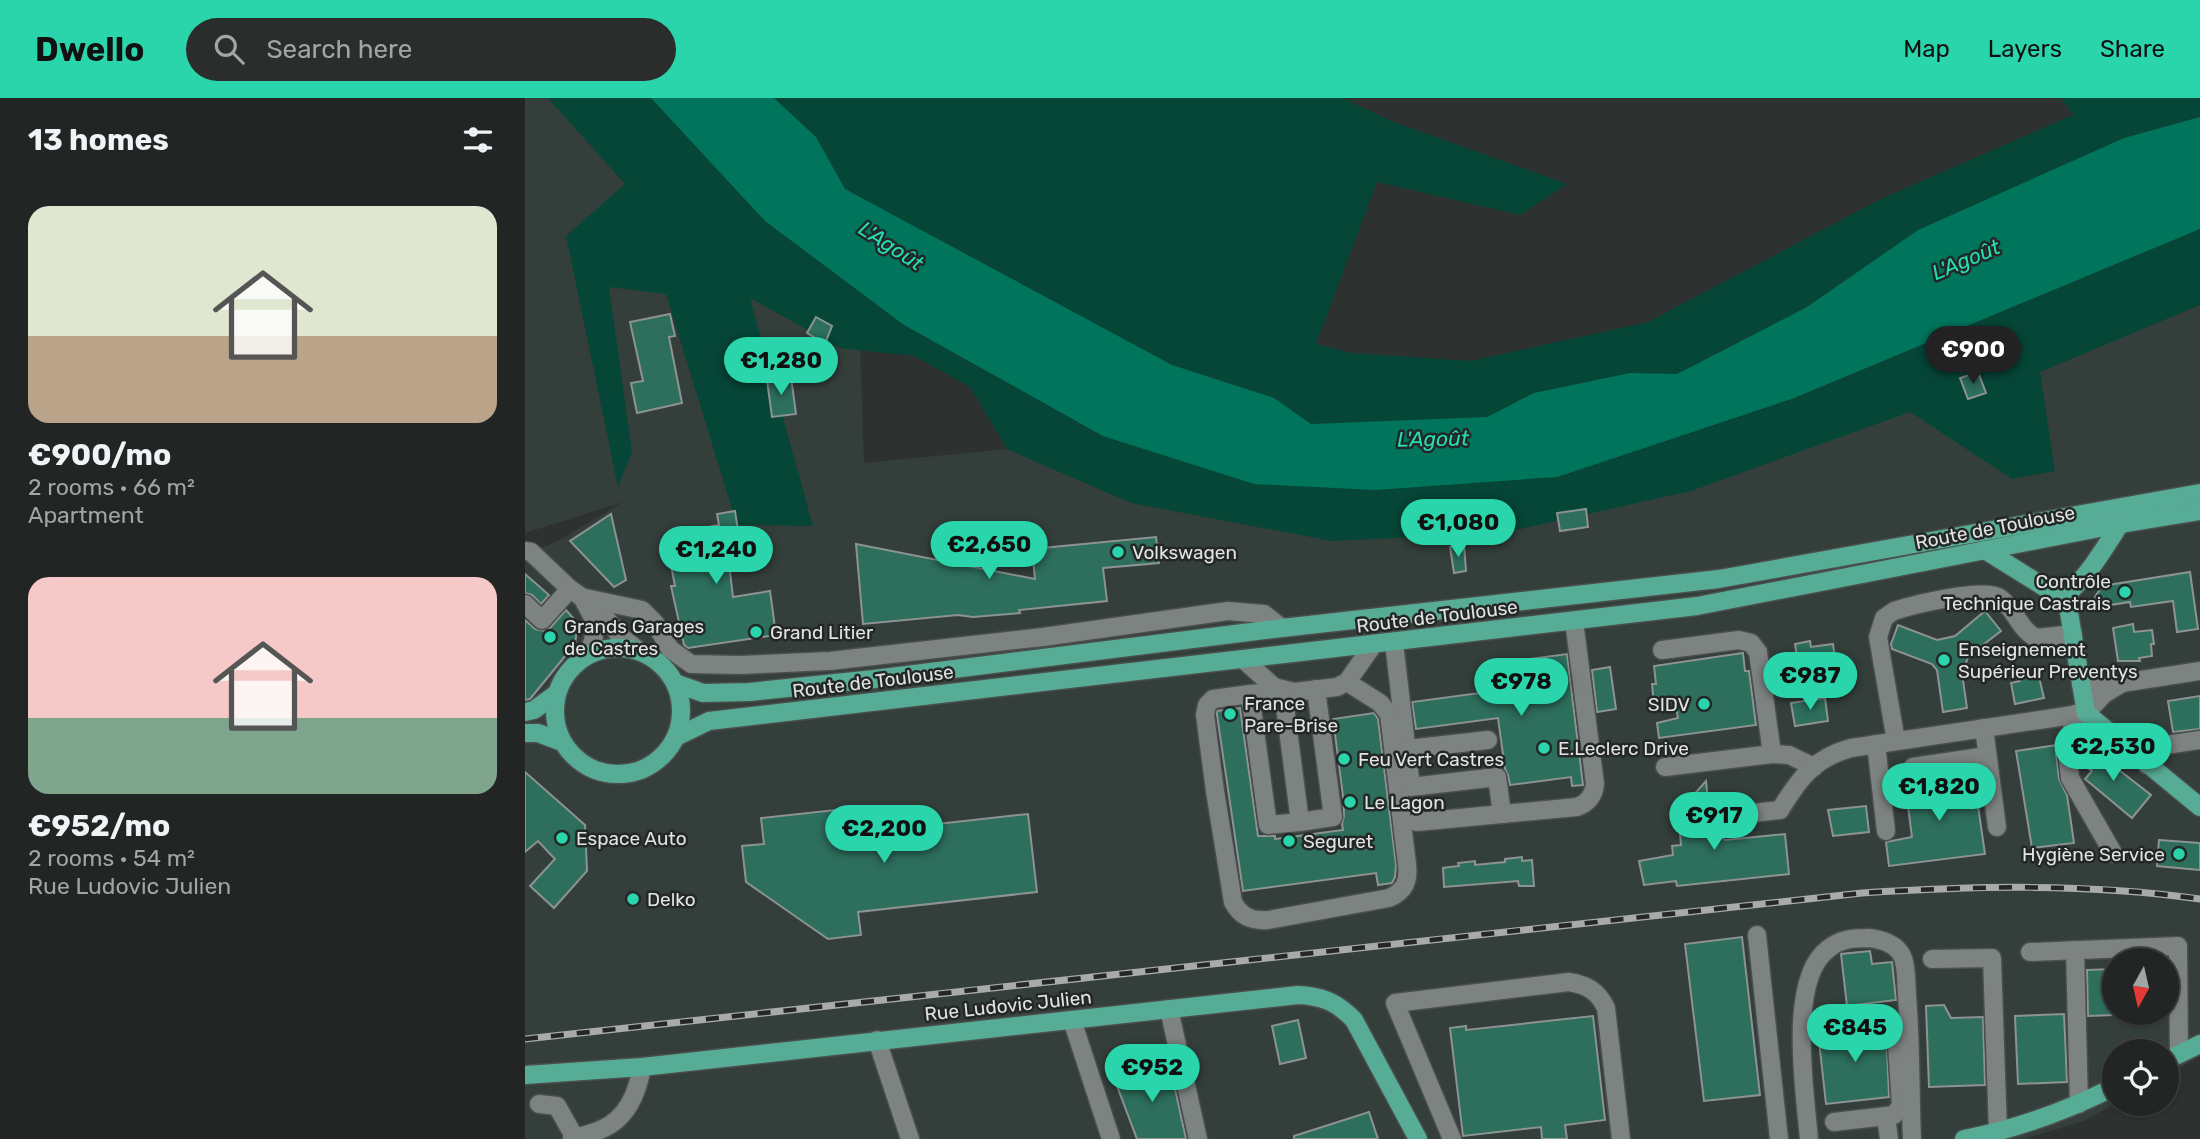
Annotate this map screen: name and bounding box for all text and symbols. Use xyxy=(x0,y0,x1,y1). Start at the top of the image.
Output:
search box xyxy=(186,18,676,81)
text: Dwello xyxy=(35,30,144,69)
icon: search xyxy=(210,30,248,68)
text: Search here xyxy=(266,34,412,65)
text: Map xyxy=(1903,35,1950,63)
text: Layers xyxy=(1988,35,2062,63)
text: Share xyxy=(2100,35,2165,63)
icon: filters xyxy=(459,121,497,159)
text: 13 homes xyxy=(28,122,169,158)
water label: L'Agoût xyxy=(854,216,929,276)
water label: L'Agoût xyxy=(1928,234,2005,285)
icon: home xyxy=(200,252,326,378)
pin: €900 xyxy=(1932,327,2014,386)
text: €900 xyxy=(1941,335,2005,363)
pin: €1,280 xyxy=(724,338,838,397)
text: €1,280 xyxy=(740,346,822,374)
water label: L'Agoût xyxy=(1397,425,1470,452)
text: €900/mo xyxy=(28,437,171,473)
text: 2 rooms · 66 m² xyxy=(28,473,195,501)
pin: €1,080 xyxy=(1401,500,1515,559)
text: Apartment xyxy=(28,501,144,529)
street label: Route de Toulouse xyxy=(1913,501,2077,554)
text: €1,080 xyxy=(1417,508,1499,536)
pin: €2,650 xyxy=(932,522,1046,581)
pin: €1,240 xyxy=(659,526,773,586)
text: €2,650 xyxy=(947,530,1031,558)
text: €1,240 xyxy=(675,535,757,563)
place label: Volkswagen xyxy=(1132,541,1237,564)
marker: Volkswagen xyxy=(1110,544,1126,560)
place label: Contrôle Technique Castrais xyxy=(1943,570,2111,615)
marker: Contrôle Technique Castrais xyxy=(2117,584,2133,600)
street label: Route de Toulouse xyxy=(1355,595,1519,638)
place label: Grands Garages de Castres xyxy=(564,615,704,660)
place label: Grand Litier xyxy=(770,621,874,644)
icon: home xyxy=(200,623,326,749)
marker: Grand Litier xyxy=(748,624,764,640)
marker: Grands Garages de Castres xyxy=(542,629,558,645)
place label: Enseignement Supérieur Preventys xyxy=(1958,638,2138,683)
pin: €987 xyxy=(1769,652,1851,712)
marker: Enseignement Supérieur Preventys xyxy=(1936,652,1952,668)
pin: €978 xyxy=(1480,658,1562,718)
street label: Route de Toulouse xyxy=(791,660,955,703)
text: €987 xyxy=(1779,661,1841,689)
text: €978 xyxy=(1490,667,1552,695)
place label: France Pare-Brise xyxy=(1244,692,1338,737)
place label: SIDV xyxy=(1648,693,1690,716)
marker: SIDV xyxy=(1696,696,1712,712)
marker: France Pare-Brise xyxy=(1222,706,1238,722)
pin: €2,530 xyxy=(2056,724,2170,783)
text: €2,530 xyxy=(2070,732,2156,760)
place label: E.Leclerc Drive xyxy=(1558,737,1689,760)
marker: E.Leclerc Drive xyxy=(1536,740,1552,756)
place label: Feu Vert Castres xyxy=(1358,748,1504,771)
marker: Feu Vert Castres xyxy=(1336,751,1352,767)
pin: €1,820 xyxy=(1882,764,1996,823)
text: €1,820 xyxy=(1898,772,1980,800)
place label: Le Lagon xyxy=(1364,791,1445,814)
pin: €917 xyxy=(1673,792,1755,852)
marker: Le Lagon xyxy=(1342,794,1358,810)
text: €917 xyxy=(1685,801,1743,829)
pin: €2,200 xyxy=(827,806,941,865)
text: €952/mo xyxy=(28,808,170,844)
text: €2,200 xyxy=(841,814,927,842)
place label: Espace Auto xyxy=(576,827,687,850)
marker: Espace Auto xyxy=(554,830,570,846)
place label: Seguret xyxy=(1303,830,1374,853)
marker: Seguret xyxy=(1281,833,1297,849)
place label: Hygiène Service xyxy=(2022,843,2165,866)
text: 2 rooms · 54 m² xyxy=(28,844,195,872)
marker: Hygiène Service xyxy=(2171,846,2187,862)
text: Rue Ludovic Julien xyxy=(28,872,231,900)
place label: Delko xyxy=(647,888,696,911)
marker: Delko xyxy=(625,891,641,907)
north arrow xyxy=(2102,948,2179,1026)
map controls xyxy=(2102,948,2179,1116)
street label: Rue Ludovic Julien xyxy=(923,985,1093,1026)
pin: €845 xyxy=(1814,1004,1896,1064)
text: €845 xyxy=(1823,1013,1887,1041)
button: locate xyxy=(2102,1039,2179,1116)
pin: €952 xyxy=(1111,1044,1193,1104)
text: €952 xyxy=(1121,1053,1183,1081)

